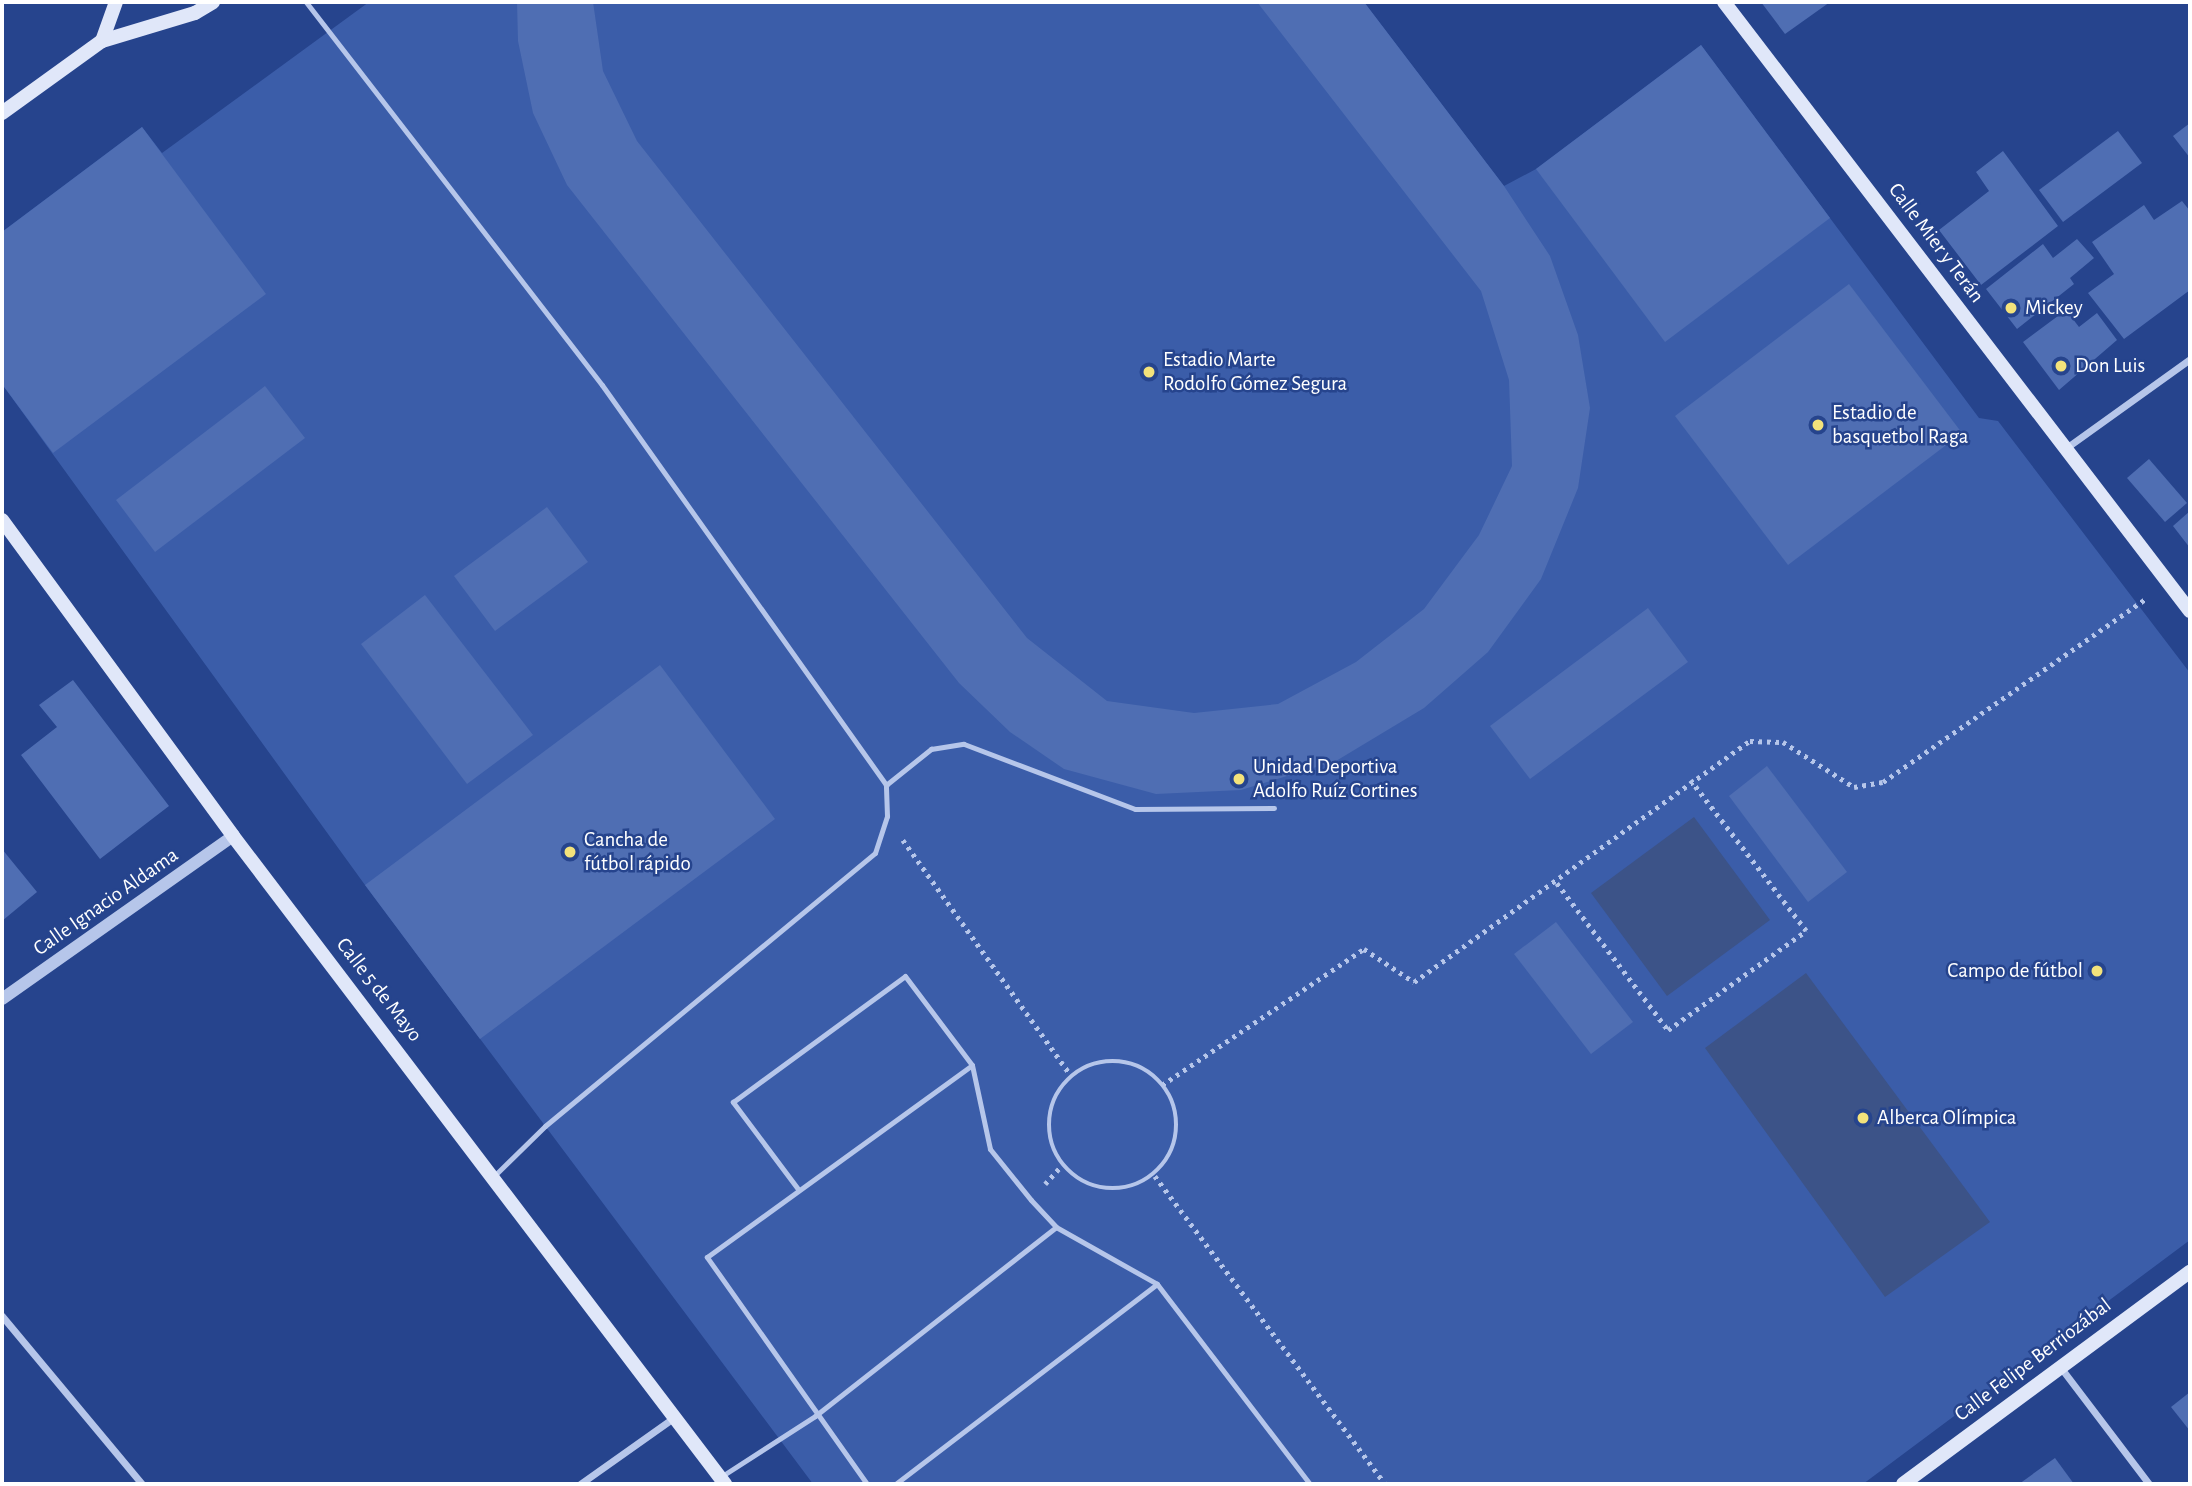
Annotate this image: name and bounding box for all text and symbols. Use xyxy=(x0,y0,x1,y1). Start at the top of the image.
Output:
street label: Calle Mier y Terán xyxy=(1883,178,1989,308)
place label: Mickey xyxy=(2025,295,2083,321)
marker: Mickey xyxy=(2003,300,2019,316)
place label: Estadio Marte Rodolfo Gómez Segura xyxy=(1163,347,1347,397)
place label: Don Luis xyxy=(2075,353,2145,379)
marker: Don Luis xyxy=(2053,358,2069,374)
marker: Estadio Marte Rodolfo Gómez Segura xyxy=(1141,364,1157,380)
place label: Estadio de basquetbol Raga xyxy=(1832,400,1968,450)
marker: Estadio de basquetbol Raga xyxy=(1810,417,1826,433)
place label: Unidad Deportiva Adolfo Ruíz Cortines xyxy=(1253,754,1417,804)
marker: Unidad Deportiva Adolfo Ruíz Cortines xyxy=(1231,771,1247,787)
place label: Cancha de fútbol rápido xyxy=(584,827,691,877)
street label: Calle Ignacio Aldama xyxy=(29,843,183,961)
marker: Cancha de fútbol rápido xyxy=(562,844,578,860)
street label: Calle 5 de Mayo xyxy=(331,933,427,1047)
place label: Campo de fútbol xyxy=(1947,958,2083,984)
marker: Campo de fútbol xyxy=(2089,963,2105,979)
place label: Alberca Olímpica xyxy=(1877,1105,2016,1131)
marker: Alberca Olímpica xyxy=(1855,1110,1871,1126)
street label: Calle Felipe Berriozábal xyxy=(1950,1293,2116,1427)

